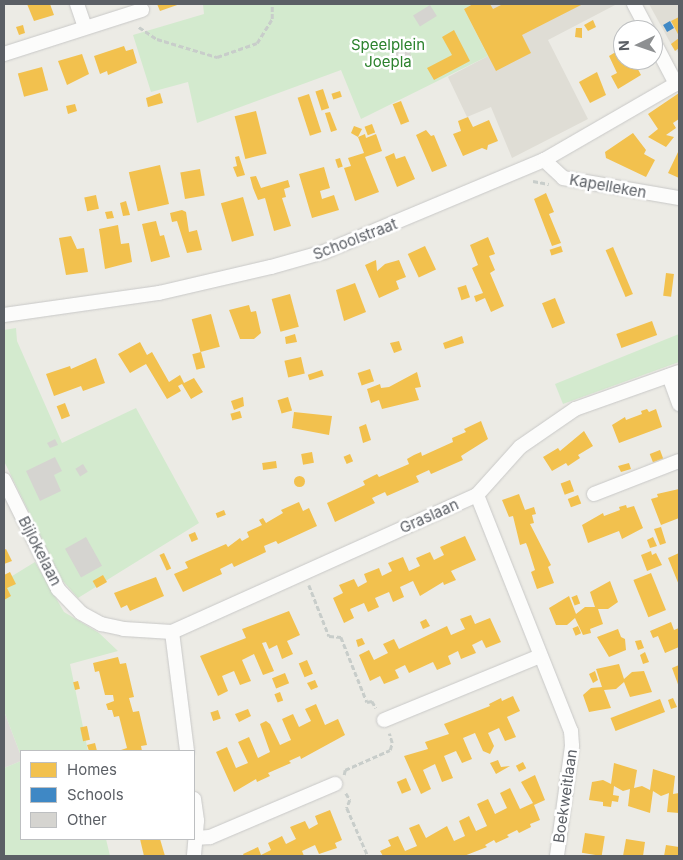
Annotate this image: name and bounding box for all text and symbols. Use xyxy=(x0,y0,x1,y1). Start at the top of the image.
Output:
north arrow xyxy=(613,20,663,70)
park label: Speelplein Joepla xyxy=(351,35,425,70)
text: N xyxy=(615,40,632,52)
street label: Kapelleken xyxy=(568,170,648,202)
street label: Schoolstraat xyxy=(310,215,400,263)
street label: Graslaan xyxy=(397,495,461,537)
street label: Bijlokelaan xyxy=(15,513,65,589)
street label: Boekweitlaan xyxy=(550,748,580,844)
legend xyxy=(20,750,195,840)
text: Homes xyxy=(67,760,117,779)
text: Schools xyxy=(67,785,124,804)
text: Other xyxy=(67,810,107,829)

